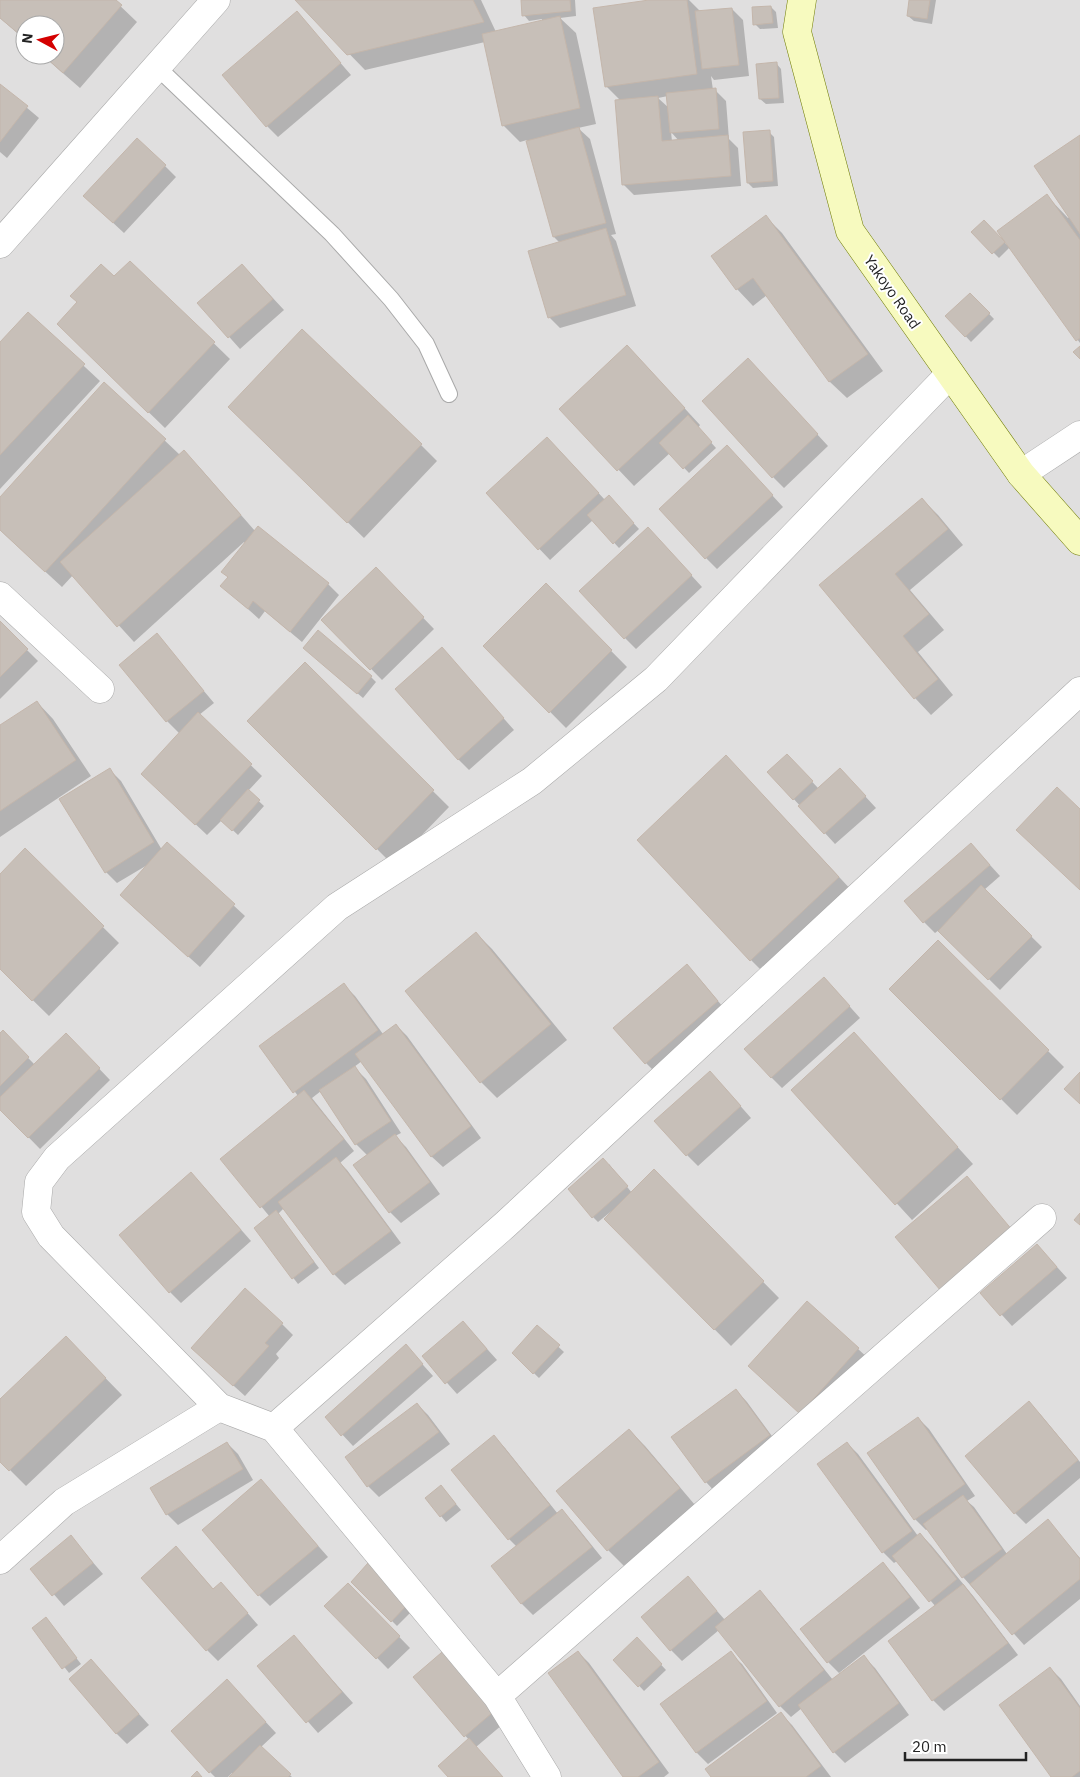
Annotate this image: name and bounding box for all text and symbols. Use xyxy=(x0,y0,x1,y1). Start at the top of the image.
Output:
north arrow xyxy=(15,15,65,65)
text: N xyxy=(18,32,37,45)
street label: Yakoyo Road xyxy=(860,251,925,332)
scale bar xyxy=(905,1730,1026,1762)
text: 20 m xyxy=(912,1737,947,1756)

